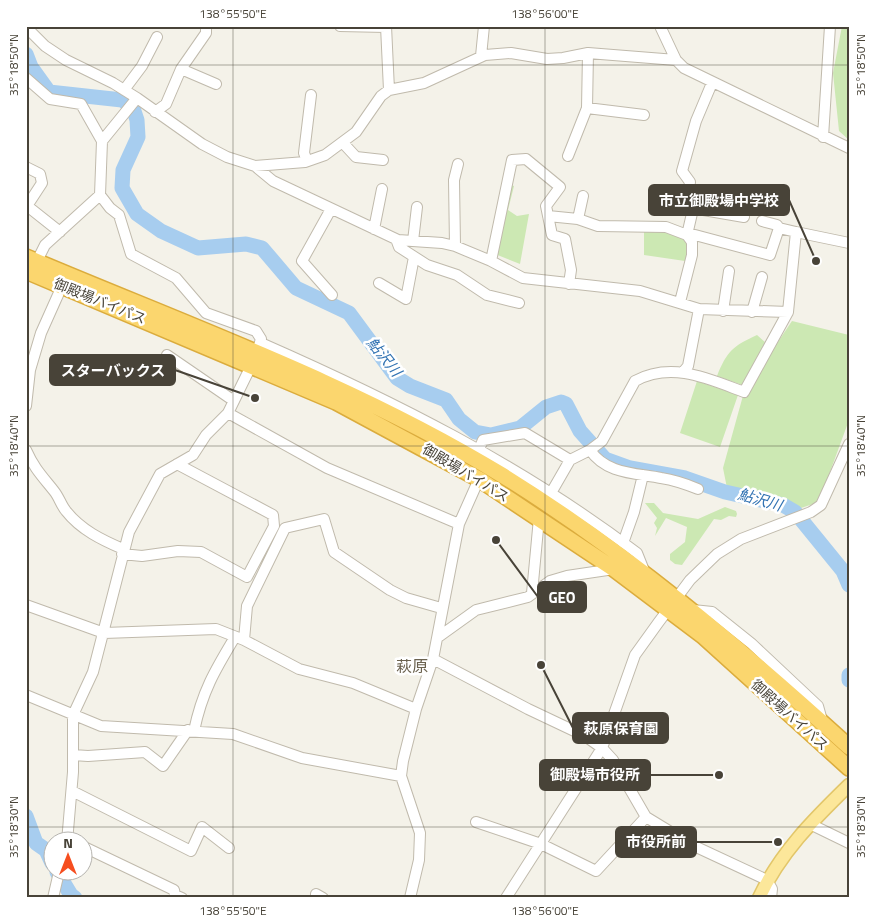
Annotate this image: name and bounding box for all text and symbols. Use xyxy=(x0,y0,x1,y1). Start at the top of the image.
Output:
text: 138°55'50"E xyxy=(199,4,267,23)
text: 138°56'00"E xyxy=(511,4,579,23)
text: 35°18'50"N xyxy=(4,34,23,96)
text: 35°18'50"N xyxy=(851,34,870,96)
callout: 市立御殿場中学校 xyxy=(649,185,789,215)
text: 市立御殿場中学校 xyxy=(659,189,779,212)
street label: 御殿場バイパス xyxy=(51,272,149,329)
water label: 鮎沢川 xyxy=(361,332,409,383)
callout: スターバックス xyxy=(50,355,175,385)
text: スターバックス xyxy=(61,359,165,382)
text: 35°18'40"N xyxy=(4,415,23,477)
text: 35°18'40"N xyxy=(851,415,870,477)
street label: 御殿場バイパス xyxy=(419,438,514,507)
water label: 鮎沢川 xyxy=(735,482,787,517)
callout: GEO xyxy=(538,582,586,612)
text: GEO xyxy=(548,586,576,609)
district label: 萩原 xyxy=(396,654,428,678)
street label: 御殿場バイパス xyxy=(747,674,834,755)
callout: 萩原保育園 xyxy=(573,713,668,743)
text: 萩原保育園 xyxy=(583,717,659,740)
callout: 御殿場市役所 xyxy=(540,760,650,790)
text: 御殿場市役所 xyxy=(550,763,640,786)
text: 35°18'30"N xyxy=(4,796,23,858)
text: 35°18'30"N xyxy=(851,796,870,858)
callout: 市役所前 xyxy=(616,827,696,857)
text: 市役所前 xyxy=(626,830,686,853)
north arrow xyxy=(42,832,92,882)
text: N xyxy=(63,832,73,853)
text: 138°55'50"E xyxy=(199,901,267,920)
text: 138°56'00"E xyxy=(511,901,579,920)

